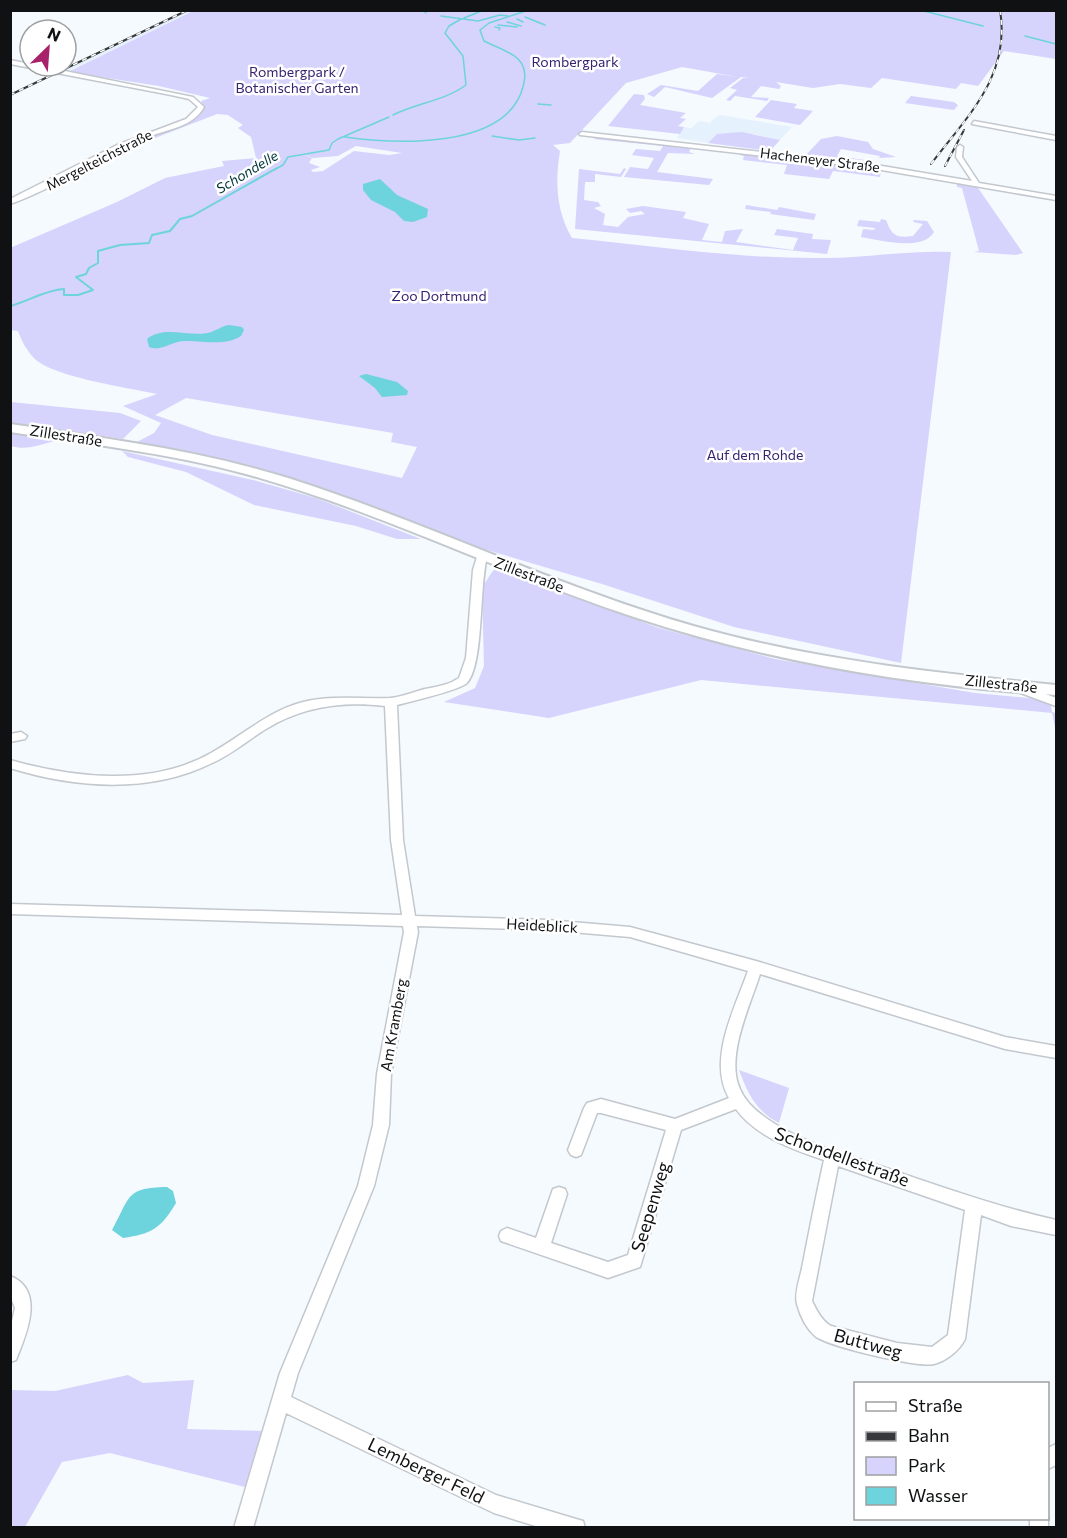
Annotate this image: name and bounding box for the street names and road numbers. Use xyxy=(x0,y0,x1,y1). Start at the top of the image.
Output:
street label: Mergelteichstraße xyxy=(43,125,155,194)
street label: Hacheneyer Straße xyxy=(759,144,881,175)
street label: Zillestraße xyxy=(29,420,104,450)
street label: Zillestraße xyxy=(492,553,567,596)
street label: Zillestraße xyxy=(964,670,1038,696)
street label: Heideblick xyxy=(506,914,578,936)
street label: Am Kramberg xyxy=(376,977,410,1073)
street label: Schondellestraße xyxy=(772,1121,913,1191)
street label: Seepenweg xyxy=(626,1159,674,1254)
street label: Buttweg xyxy=(832,1323,905,1363)
street label: Lemberger Feld xyxy=(365,1432,488,1508)

